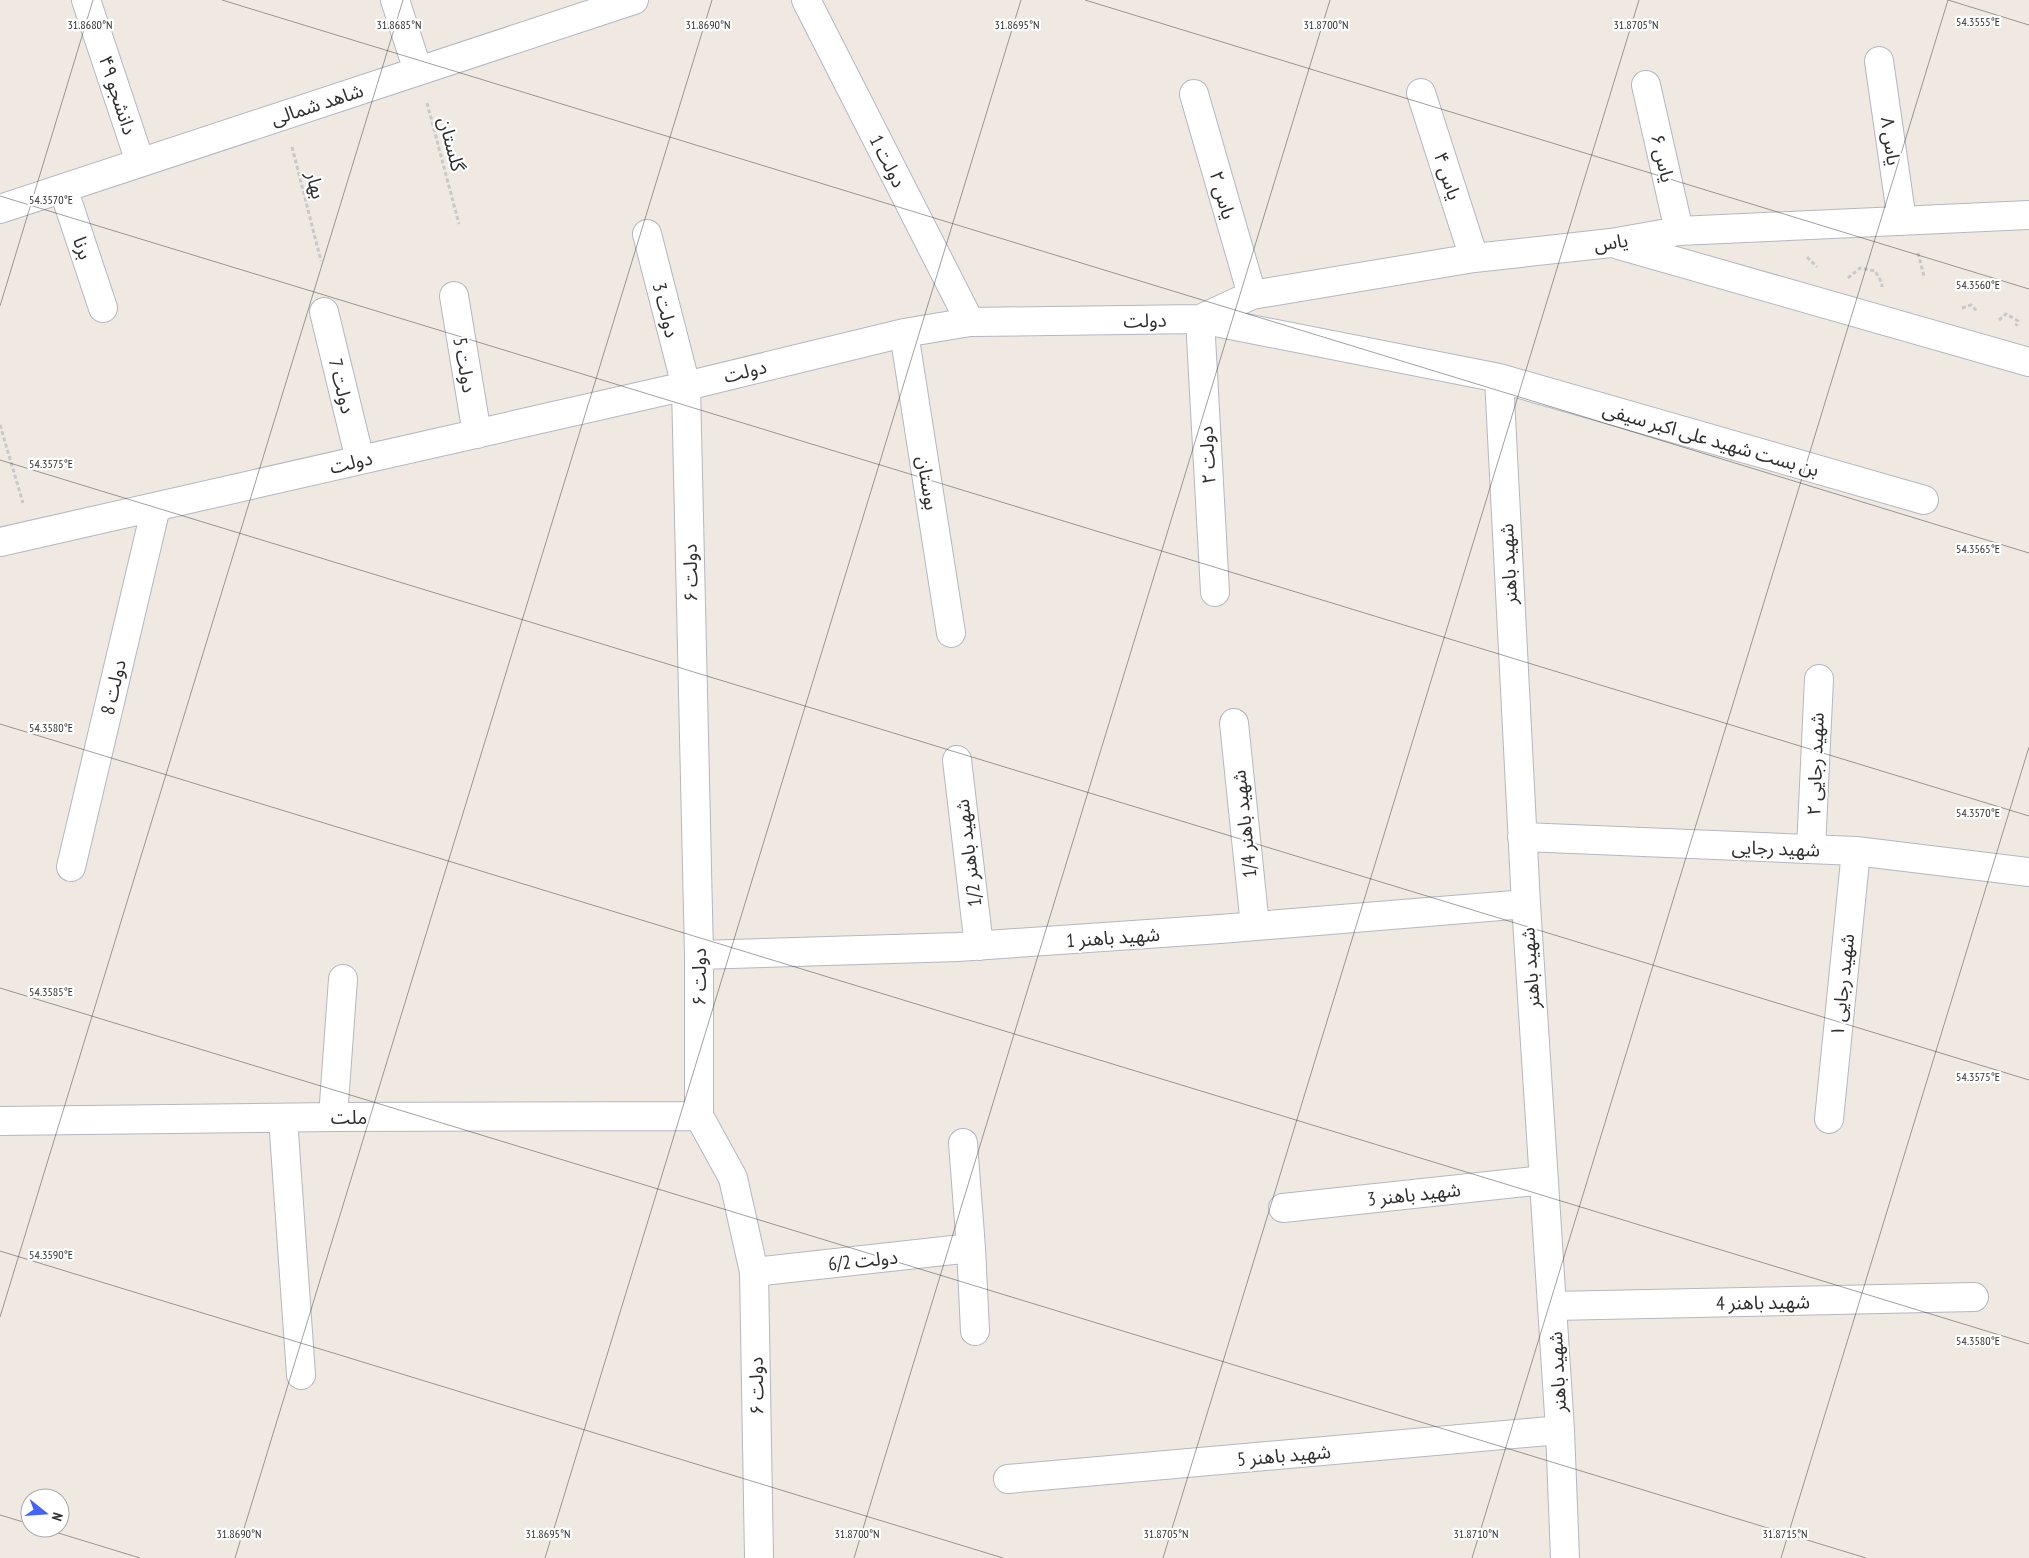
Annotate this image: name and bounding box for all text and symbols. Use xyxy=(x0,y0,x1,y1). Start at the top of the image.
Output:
text: 54.3555°E xyxy=(1956,14,2000,29)
text: 31.8680°N xyxy=(67,17,113,32)
text: 31.8685°N xyxy=(376,17,422,32)
text: 31.8690°N xyxy=(685,17,731,32)
text: 31.8695°N xyxy=(994,17,1040,32)
text: 31.8700°N xyxy=(1303,17,1349,32)
text: 31.8705°N xyxy=(1613,17,1659,32)
street label: دانشجو ۴۹ xyxy=(94,52,142,138)
street label: شاهد شمالی xyxy=(268,78,366,130)
street label: گلستان xyxy=(433,114,471,175)
street label: یاس ۸ xyxy=(1876,115,1906,167)
street label: دولت 1 xyxy=(865,131,911,191)
street label: یاس ۶ xyxy=(1646,131,1680,185)
street label: یاس ۴ xyxy=(1429,149,1467,203)
street label: بهار xyxy=(301,168,331,201)
street label: یاس ۲ xyxy=(1205,168,1241,222)
text: 54.3570°E xyxy=(29,192,73,207)
street label: یاس xyxy=(1592,228,1630,256)
street label: برنا xyxy=(68,233,98,263)
text: 54.3560°E xyxy=(1956,277,2000,292)
street label: دولت 3 xyxy=(648,280,684,340)
street label: دولت xyxy=(1123,308,1167,332)
street label: دولت 5 xyxy=(448,335,482,395)
street label: دولت xyxy=(721,354,769,388)
street label: دولت 7 xyxy=(324,356,360,416)
street label: بن بست شهید علی اکبر سیفی xyxy=(1600,397,1822,481)
street label: دولت ۲ xyxy=(1193,425,1221,485)
street label: دولت xyxy=(327,445,375,479)
street label: بوستان xyxy=(912,454,944,512)
text: 54.3575°E xyxy=(29,456,73,471)
street label: شهید باهنر xyxy=(1494,523,1522,606)
text: 54.3565°E xyxy=(1956,541,2000,556)
street label: دولت ۶ xyxy=(677,544,703,602)
street label: دولت 8 xyxy=(95,657,131,717)
street label: شهید رجایی ۲ xyxy=(1801,712,1829,816)
text: 54.3580°E xyxy=(29,720,73,735)
street label: شهید باهنر 1/4 xyxy=(1226,769,1262,879)
street label: شهید باهنر 1/2 xyxy=(950,798,986,908)
text: 54.3570°E xyxy=(1956,805,2000,820)
street label: شهید رجایی xyxy=(1731,834,1821,862)
street label: شهید باهنر 1 xyxy=(1065,922,1161,952)
street label: شهید باهنر xyxy=(1515,927,1545,1010)
street label: شهید رجایی ۱ xyxy=(1825,932,1859,1038)
street label: دولت ۶ xyxy=(687,948,711,1006)
text: 54.3585°E xyxy=(29,984,73,999)
text: 54.3575°E xyxy=(1956,1069,2000,1084)
street label: ملت xyxy=(331,1105,367,1129)
street label: شهید باهنر 3 xyxy=(1366,1177,1462,1211)
street label: دولت 6/2 xyxy=(827,1244,899,1276)
text: 54.3590°E xyxy=(29,1247,73,1262)
street label: شهید باهنر 4 xyxy=(1716,1289,1810,1315)
street label: شهید باهنر xyxy=(1543,1331,1571,1414)
text: 54.3580°E xyxy=(1956,1333,2000,1348)
street label: دولت ۶ xyxy=(743,1357,769,1415)
street label: شهید باهنر 5 xyxy=(1236,1439,1332,1471)
north arrow xyxy=(20,1488,70,1538)
text: N xyxy=(48,1511,67,1523)
text: 31.8690°N xyxy=(216,1526,262,1541)
text: 31.8695°N xyxy=(525,1526,571,1541)
text: 31.8700°N xyxy=(834,1526,880,1541)
text: 31.8705°N xyxy=(1143,1526,1189,1541)
text: 31.8710°N xyxy=(1453,1526,1499,1541)
text: 31.8715°N xyxy=(1762,1526,1808,1541)

